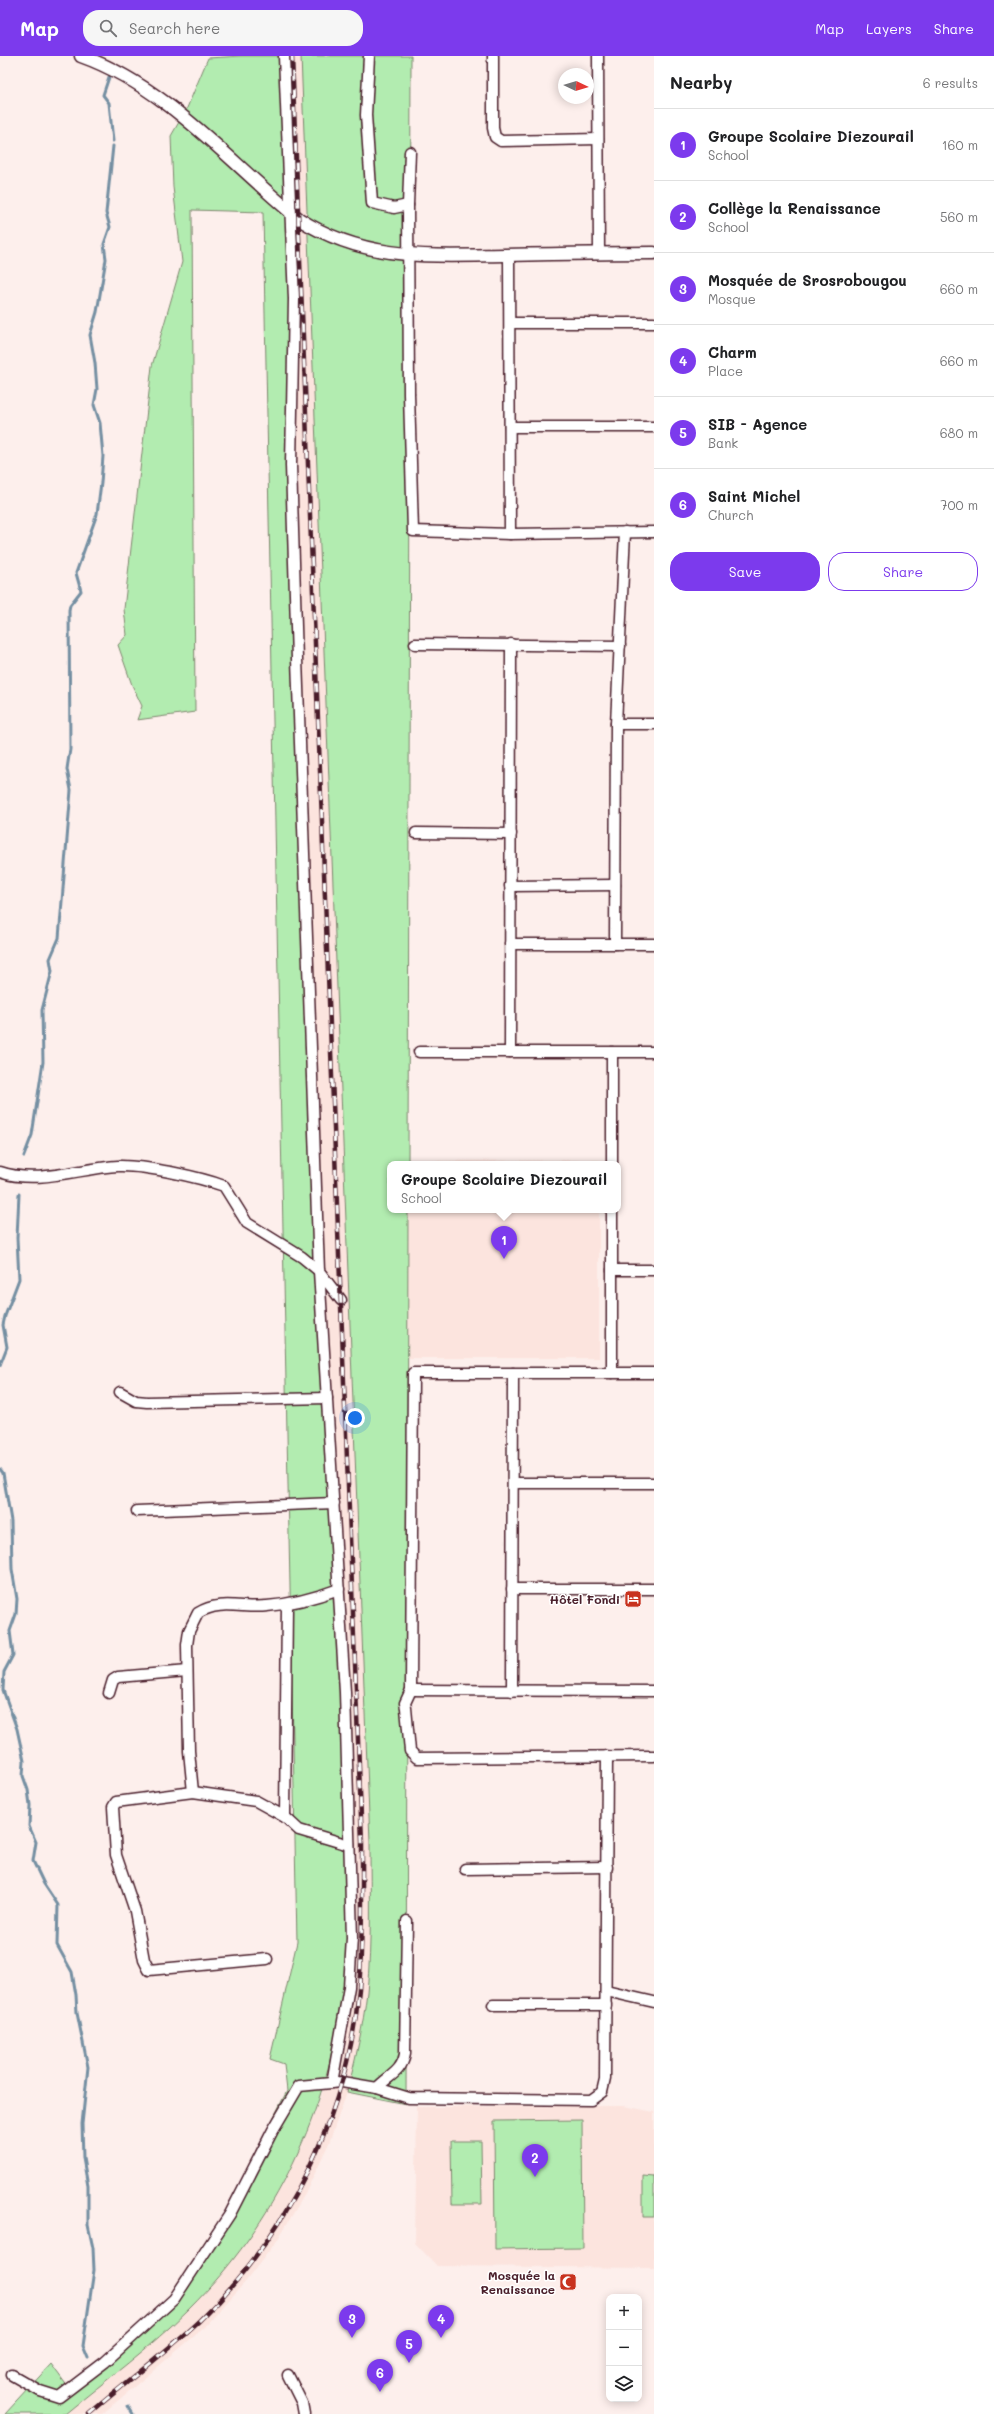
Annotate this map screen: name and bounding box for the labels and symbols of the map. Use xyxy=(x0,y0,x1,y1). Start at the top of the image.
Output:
north arrow xyxy=(558,68,594,104)
pin: 1 xyxy=(491,1226,517,1259)
your location xyxy=(345,1408,365,1428)
hotel icon: Hôtel Fondi xyxy=(623,1589,643,1609)
place label: Hôtel Fondi xyxy=(549,1591,620,1607)
pin: 2 xyxy=(522,2144,548,2177)
place label: Mosquée la Renaissance xyxy=(481,2267,555,2297)
mosque icon: Mosquée la Renaissance xyxy=(558,2272,578,2292)
pin: 3 xyxy=(339,2305,365,2338)
pin: 4 xyxy=(428,2305,454,2338)
pin: 5 xyxy=(396,2330,422,2363)
pin: 6 xyxy=(367,2359,393,2392)

